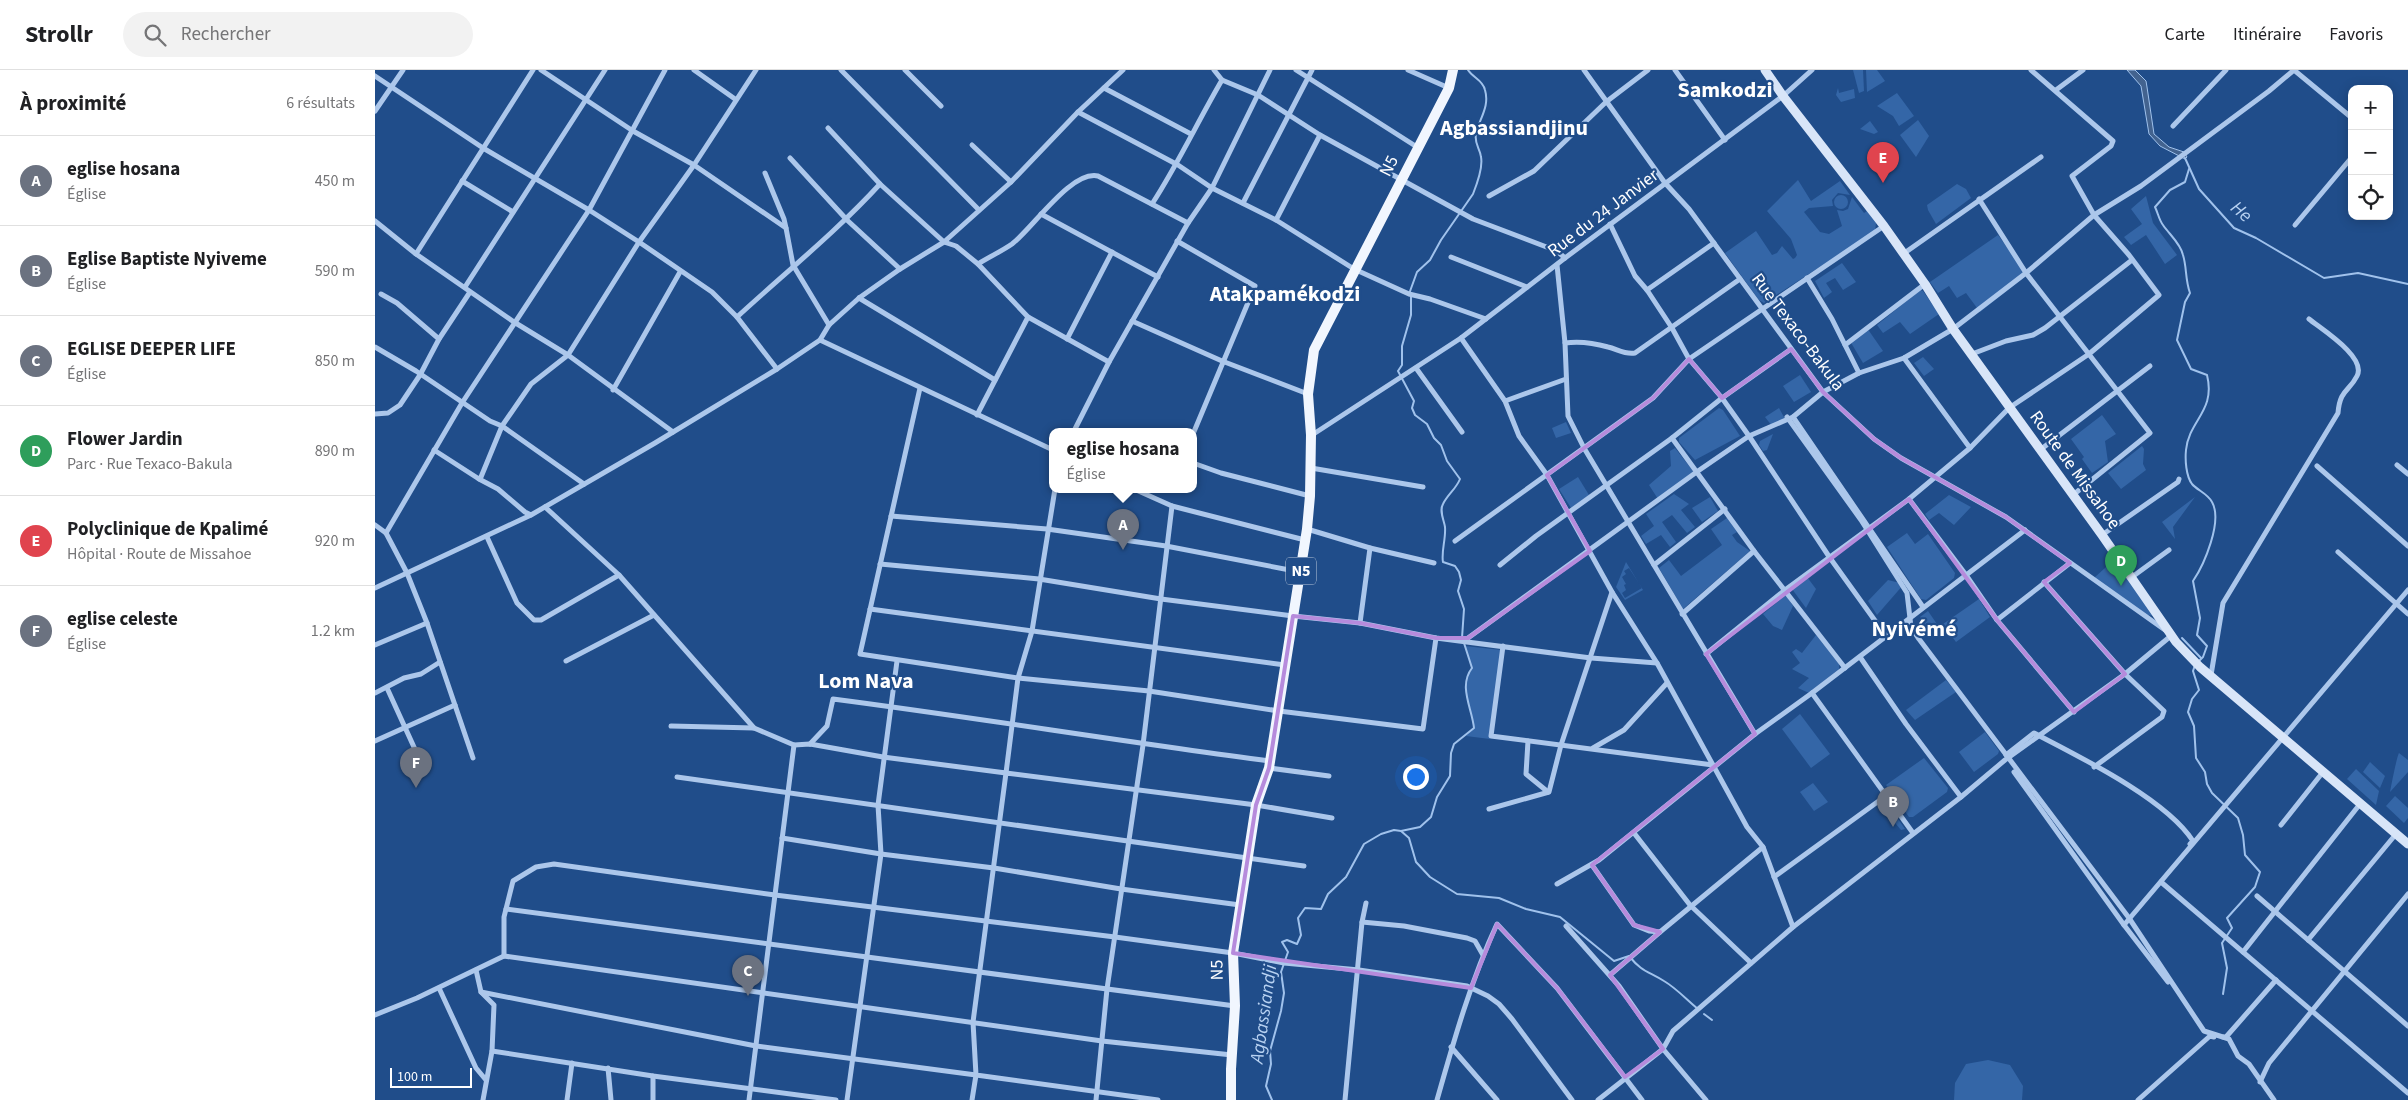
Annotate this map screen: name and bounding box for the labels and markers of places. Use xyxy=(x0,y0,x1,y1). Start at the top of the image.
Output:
pin: E xyxy=(1867,142,1899,183)
pin: A xyxy=(1107,509,1139,550)
pin: D xyxy=(2105,545,2137,586)
pin: F xyxy=(400,747,432,788)
pin: B xyxy=(1877,786,1909,827)
pin: C xyxy=(732,955,764,996)

